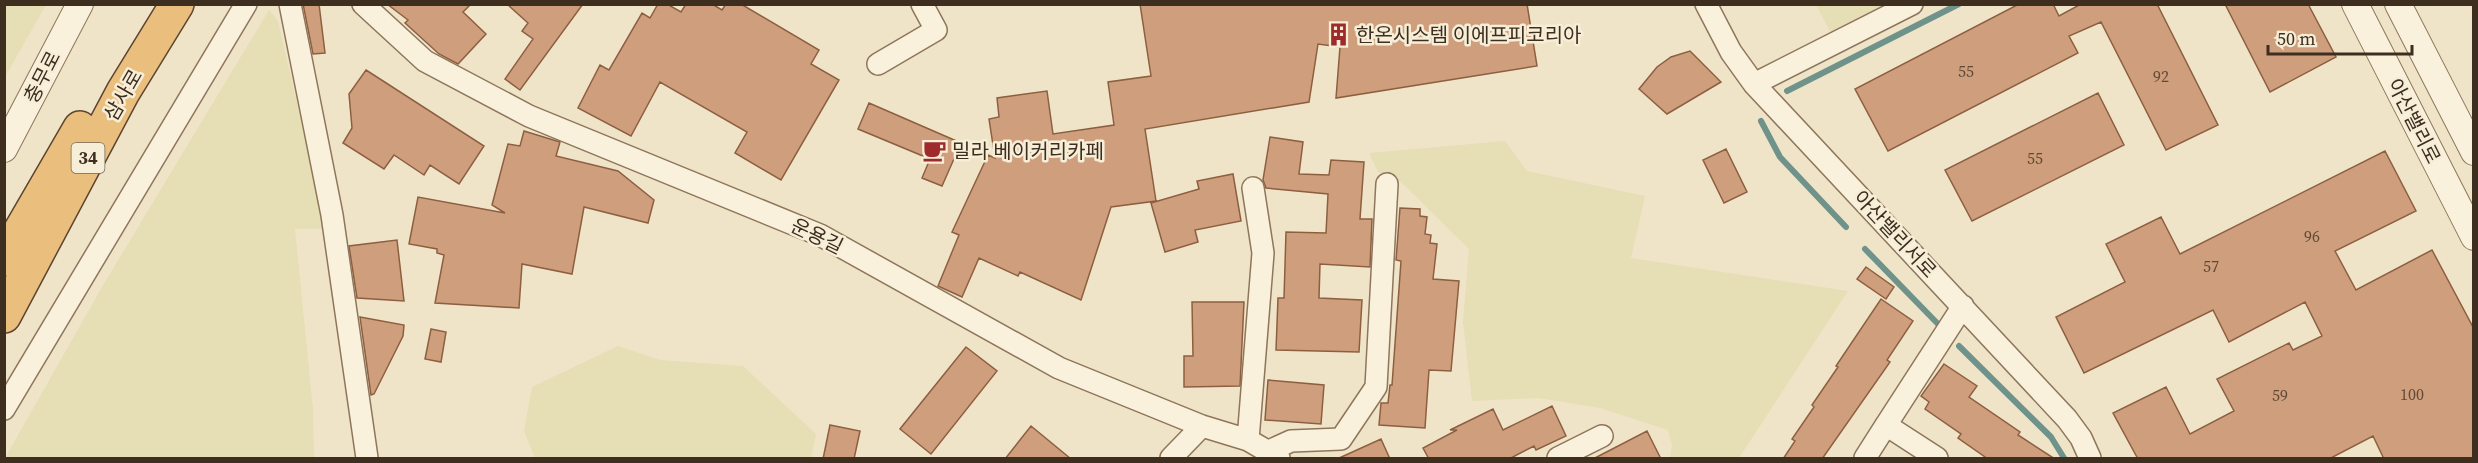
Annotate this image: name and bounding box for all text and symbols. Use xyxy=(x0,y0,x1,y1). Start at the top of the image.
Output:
scale bar xyxy=(2268,18,2412,56)
place label: 한온시스템 이에프피코리아 xyxy=(1356,21,1581,49)
building icon: 한온시스템 이에프피코리아 xyxy=(1325,22,1351,48)
text: 50 m xyxy=(2277,26,2315,51)
street label: 충무로 xyxy=(17,46,67,108)
house number: 55 xyxy=(1958,60,1974,82)
street label: 삼사로 xyxy=(97,64,149,126)
house number: 92 xyxy=(2153,65,2169,87)
street label: 아산밸리로 xyxy=(2381,74,2447,168)
place label: 밀라 베이커리카페 xyxy=(952,137,1104,165)
cafe icon: 밀라 베이커리카페 xyxy=(921,138,947,164)
road number: 34 xyxy=(72,143,104,173)
house number: 55 xyxy=(2027,147,2043,169)
street label: 아산밸리서로 xyxy=(1847,184,1943,284)
street label: 운용길 xyxy=(786,211,848,261)
house number: 96 xyxy=(2304,225,2320,247)
house number: 57 xyxy=(2203,255,2219,277)
house number: 100 xyxy=(2400,383,2424,405)
house number: 59 xyxy=(2272,384,2288,406)

